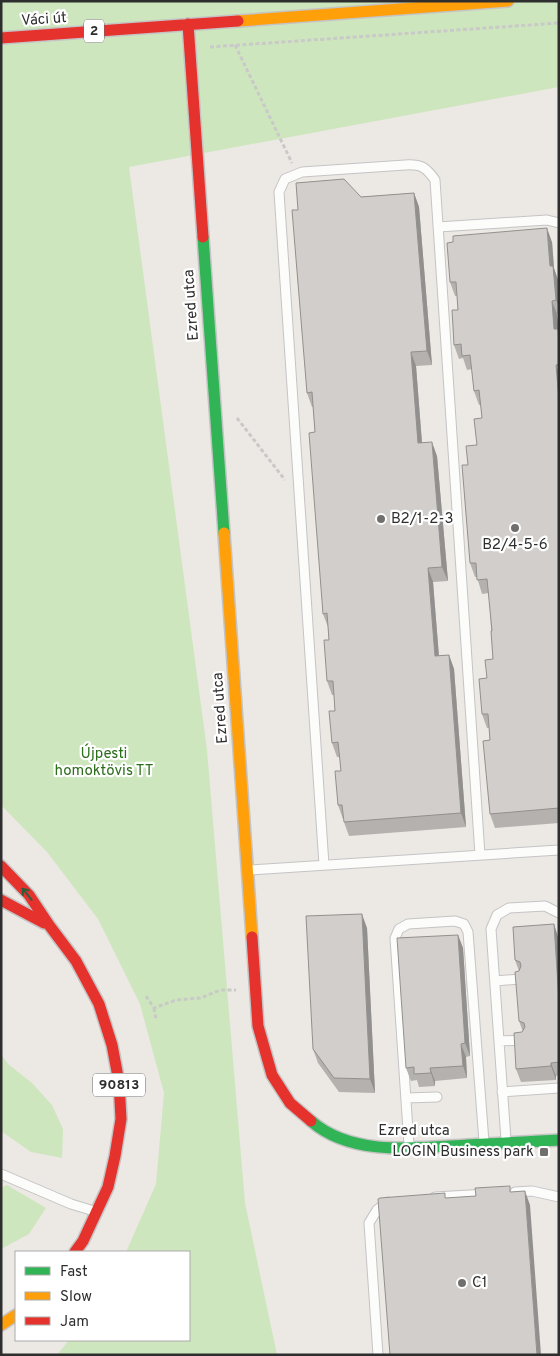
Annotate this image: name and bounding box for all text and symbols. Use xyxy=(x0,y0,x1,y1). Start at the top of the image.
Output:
street label: Váci út xyxy=(21,9,67,31)
road number: 2 xyxy=(84,20,104,42)
street label: Ezred utca xyxy=(180,269,204,341)
place label: B2/1-2-3 xyxy=(391,510,454,529)
marker: B2/1-2-3 xyxy=(375,513,387,525)
marker: B2/4-5-6 xyxy=(509,522,521,534)
place label: B2/4-5-6 xyxy=(482,536,548,555)
street label: Ezred utca xyxy=(209,672,233,744)
park label: Újpesti homoktövis TT xyxy=(55,743,153,781)
one-way arrow xyxy=(22,888,33,901)
road number: 90813 xyxy=(93,1074,145,1096)
street label: Ezred utca xyxy=(378,1122,450,1141)
place label: LOGIN Business park xyxy=(392,1143,534,1162)
marker: LOGIN Business park xyxy=(538,1146,550,1158)
legend xyxy=(15,1251,190,1341)
text: Fast xyxy=(60,1263,88,1282)
place label: C1 xyxy=(472,1274,487,1293)
marker: C1 xyxy=(456,1277,468,1289)
text: Slow xyxy=(60,1288,92,1307)
text: Jam xyxy=(60,1313,89,1332)

